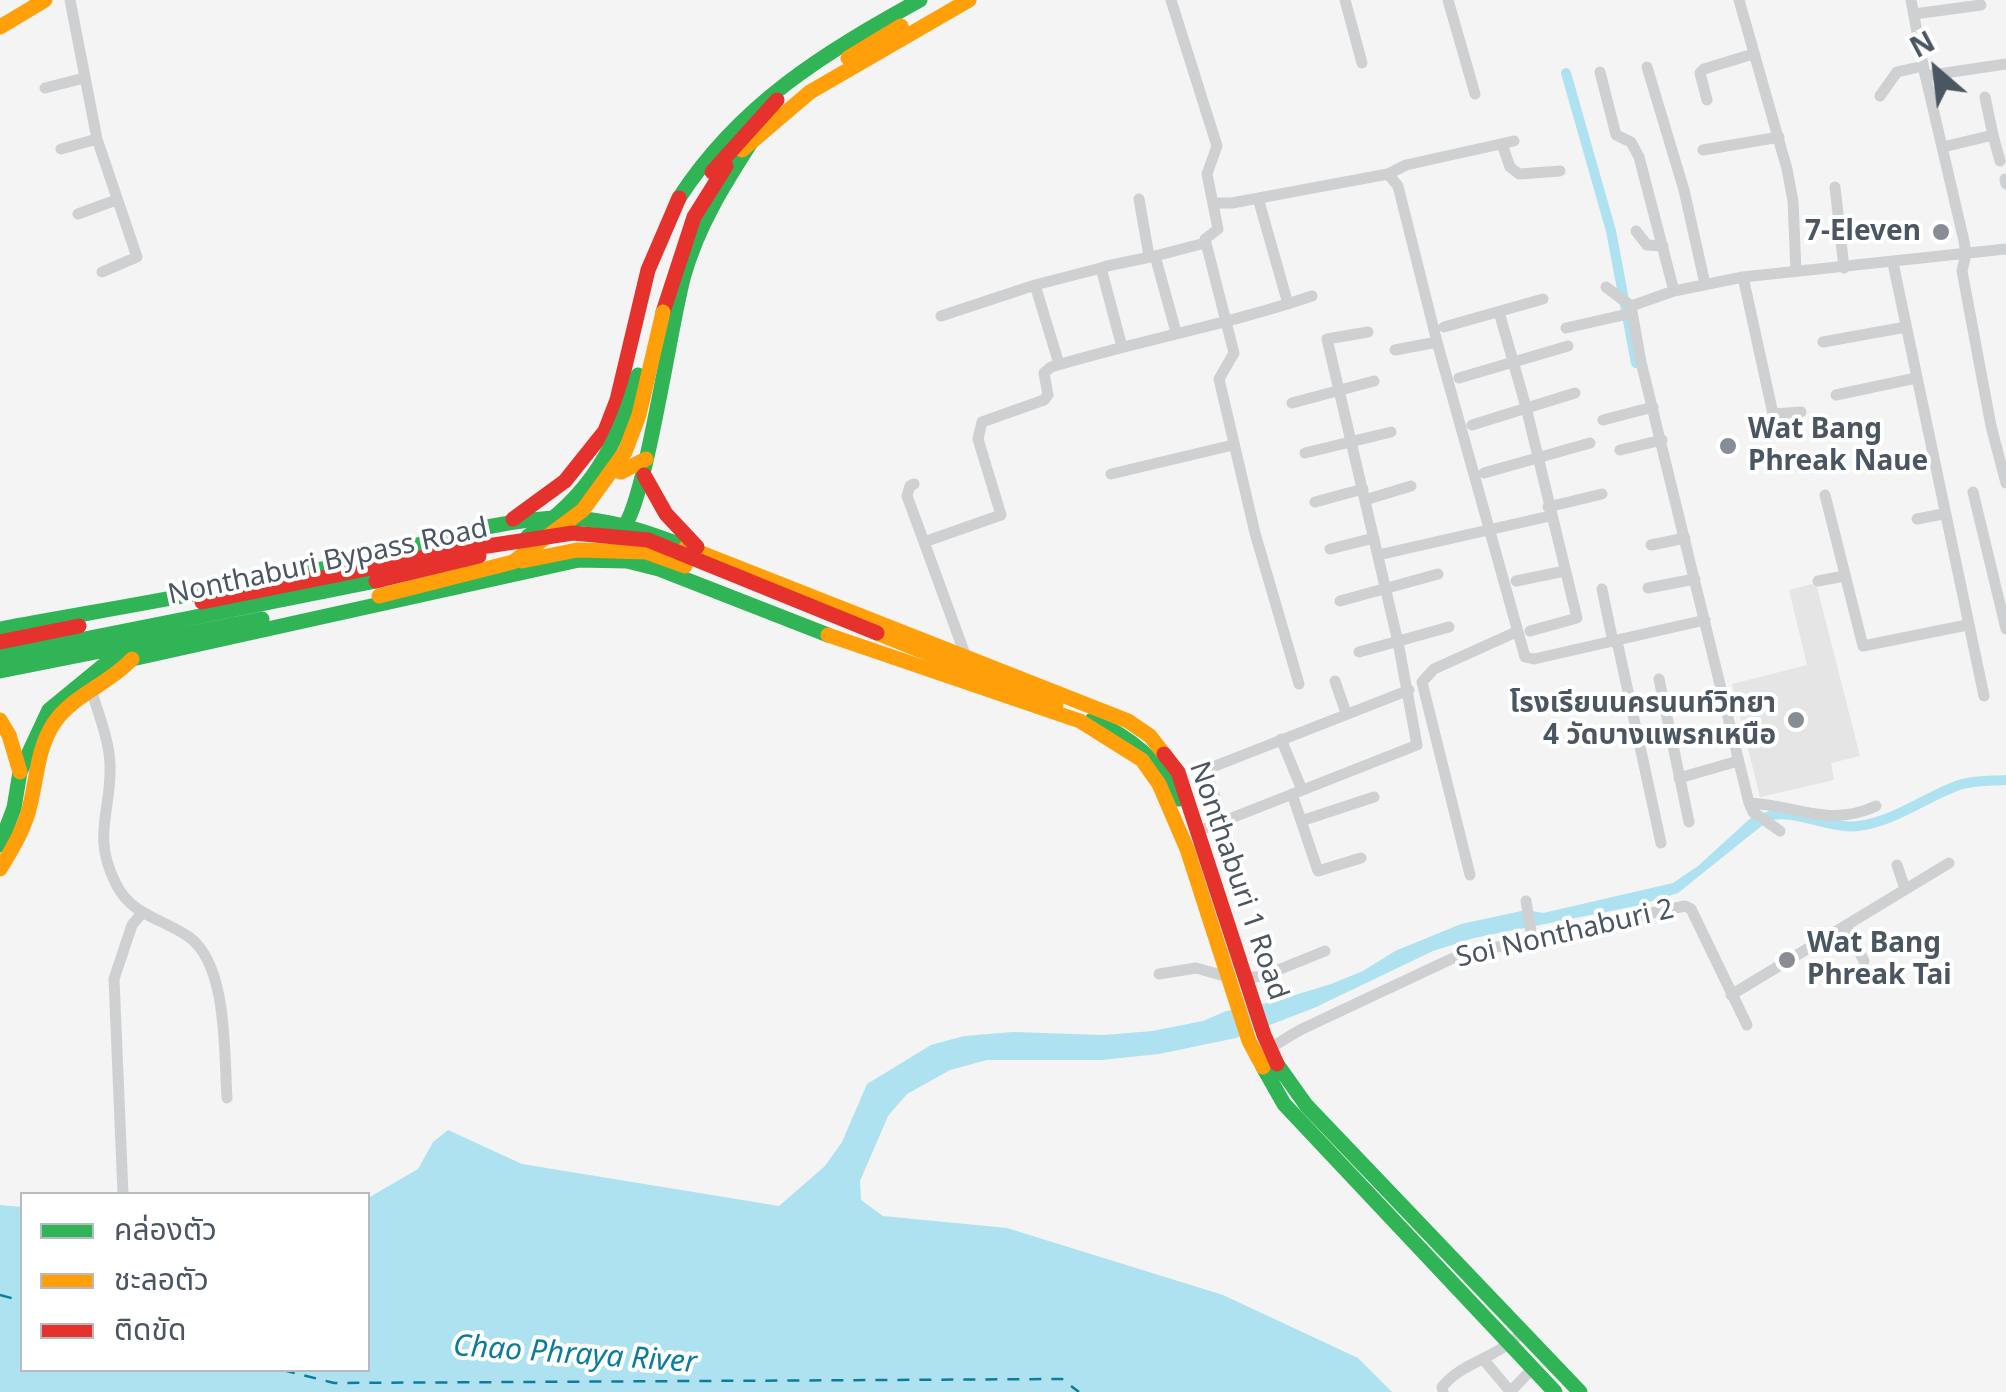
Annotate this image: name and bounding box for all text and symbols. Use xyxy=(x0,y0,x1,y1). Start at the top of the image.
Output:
north arrow xyxy=(1886,20,1986,120)
text: N xyxy=(1903,21,1941,66)
place label: 7-Eleven xyxy=(1805,215,1921,249)
marker: 7-Eleven xyxy=(1930,221,1952,243)
place label: Wat Bang Phreak Naue xyxy=(1748,413,1928,479)
marker: Wat Bang Phreak Naue xyxy=(1717,435,1739,457)
street label: Nonthaburi Bypass Road xyxy=(165,512,491,612)
place label: โรงเรียนนครนนท์วิทยา 4 วัดบางแพรกเหนือ xyxy=(1509,687,1776,753)
marker: โรงเรียนนครนนท์วิทยา 4 วัดบางแพรกเหนือ xyxy=(1785,709,1807,731)
street label: Nonthaburi 1 Road xyxy=(1181,757,1295,1005)
street label: Soi Nonthaburi 2 xyxy=(1453,893,1677,975)
place label: Wat Bang Phreak Tai xyxy=(1807,927,1952,993)
marker: Wat Bang Phreak Tai xyxy=(1776,949,1798,971)
legend xyxy=(20,1192,370,1372)
text: คล่องตัว xyxy=(114,1208,217,1249)
text: ชะลอตัว xyxy=(114,1258,209,1299)
text: ติดขัด xyxy=(114,1308,186,1349)
water label: Chao Phraya River xyxy=(452,1329,698,1381)

